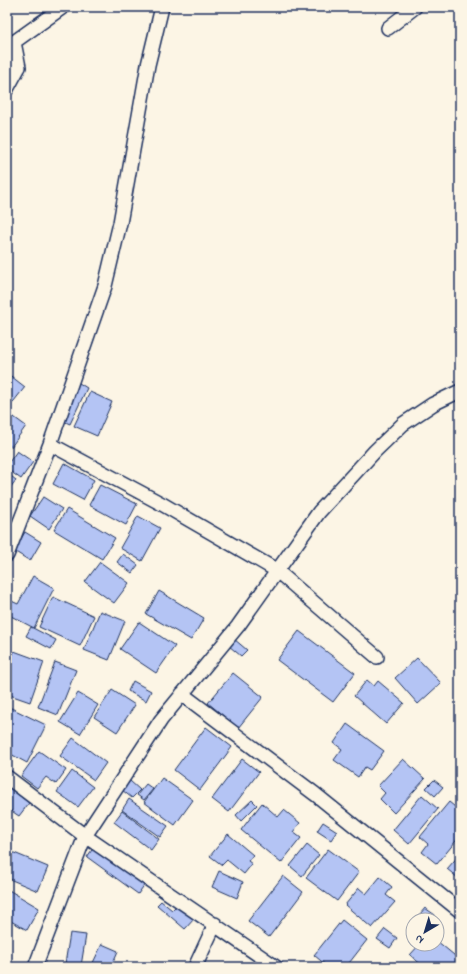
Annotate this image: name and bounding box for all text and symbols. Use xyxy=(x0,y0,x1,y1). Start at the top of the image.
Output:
north arrow xyxy=(405,912,445,952)
text: N xyxy=(412,930,427,948)

